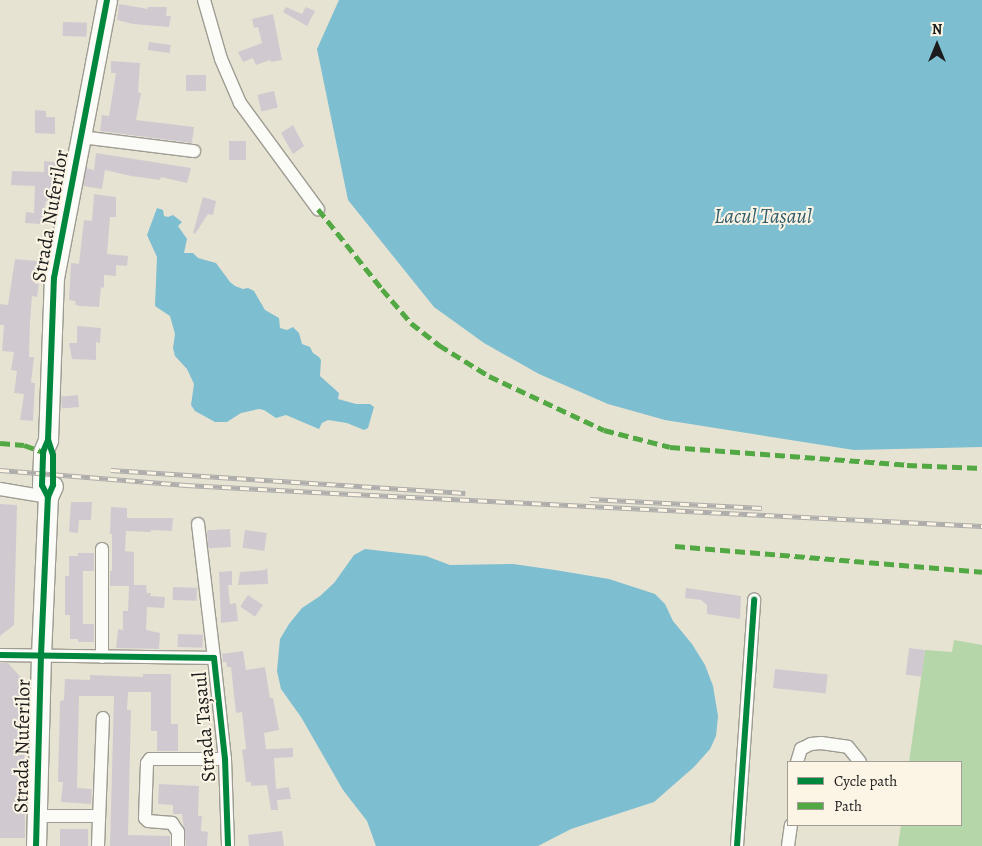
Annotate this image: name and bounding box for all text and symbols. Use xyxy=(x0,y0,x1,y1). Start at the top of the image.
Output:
north arrow xyxy=(912,20,962,70)
text: N xyxy=(932,20,942,39)
street label: Strada Nuferilor xyxy=(27,148,73,284)
water label: Lacul Tașaul xyxy=(714,203,812,229)
street label: Strada Tașaul xyxy=(187,671,221,783)
street label: Strada Nuferilor xyxy=(9,679,35,813)
legend xyxy=(787,761,962,826)
text: Cycle path xyxy=(834,771,897,791)
text: Path xyxy=(834,796,862,816)

